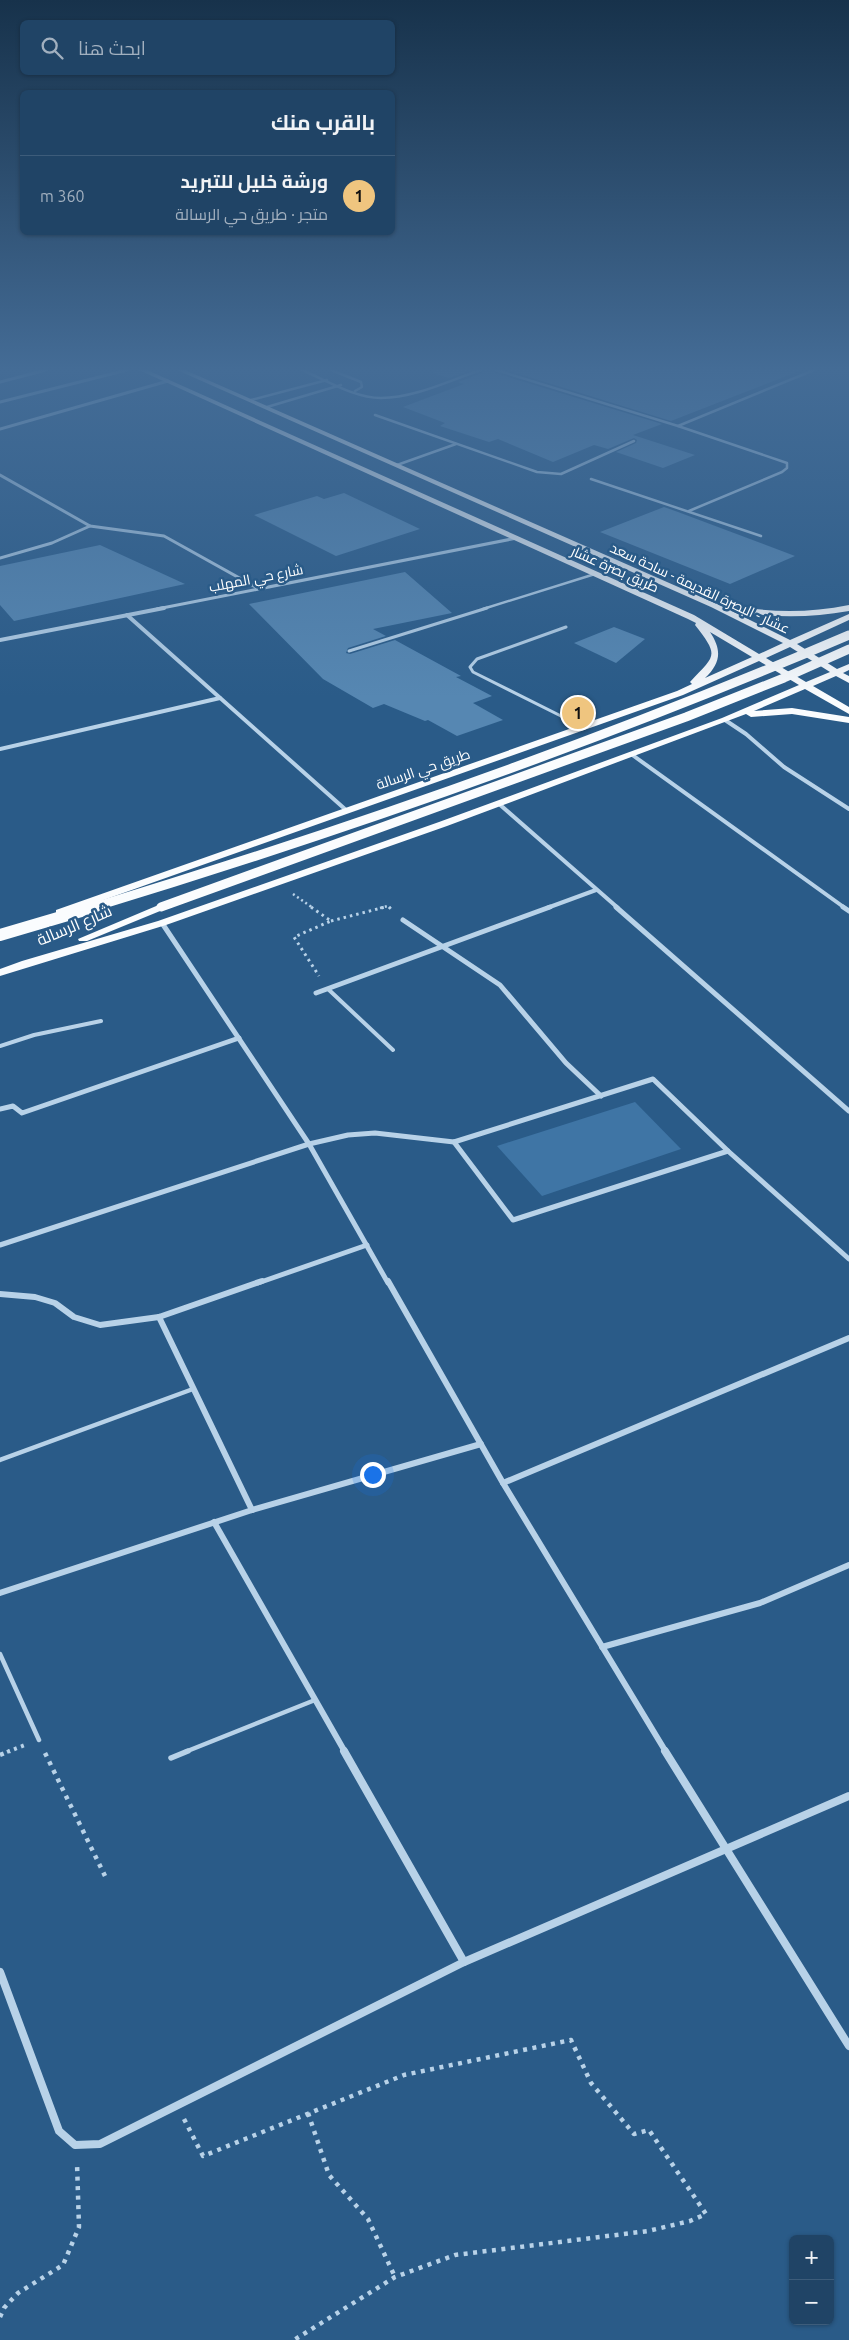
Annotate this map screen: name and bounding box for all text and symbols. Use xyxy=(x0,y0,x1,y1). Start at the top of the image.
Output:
search box xyxy=(20,20,395,75)
icon: search xyxy=(38,34,66,62)
text: ابحث هنا xyxy=(78,37,146,59)
text: بالقرب منك xyxy=(271,110,375,134)
text: ورشة خليل للتبريد xyxy=(181,170,328,192)
text: 360 m xyxy=(40,187,85,205)
text: 1 xyxy=(354,187,364,205)
text: متجر · طريق حي الرسالة xyxy=(175,205,328,223)
street label: عشار - البصرة القديمة - ساحة سعد xyxy=(608,539,792,637)
street label: طريق بصرة عشار xyxy=(567,542,661,596)
street label: شارع حي المهلب xyxy=(207,561,305,599)
pin: 1 xyxy=(562,694,594,732)
street label: طريق حي الرسالة xyxy=(374,745,473,796)
street label: شارع الرسالة xyxy=(34,901,115,952)
your location xyxy=(360,1462,386,1488)
map controls xyxy=(789,2235,834,2325)
button: + xyxy=(789,2235,834,2280)
button: − xyxy=(789,2280,834,2325)

